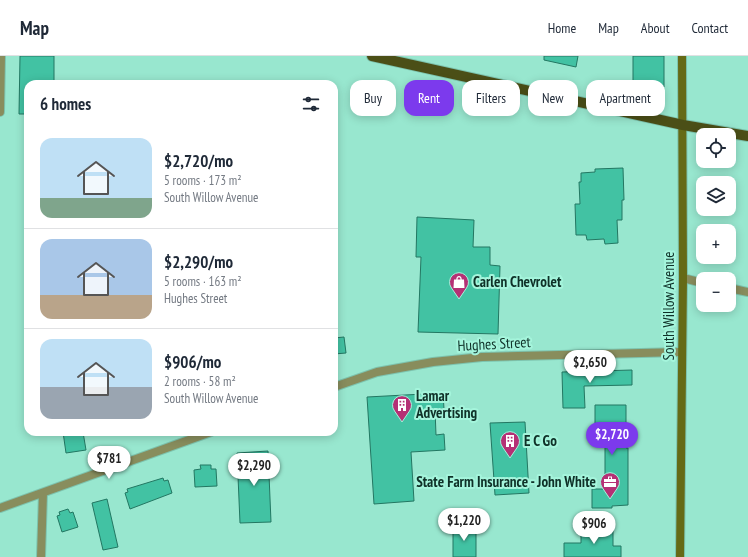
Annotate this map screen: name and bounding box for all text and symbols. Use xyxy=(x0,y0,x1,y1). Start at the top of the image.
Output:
text: Map xyxy=(20,16,49,40)
text: Home xyxy=(548,19,576,37)
text: Map xyxy=(598,19,619,37)
text: About xyxy=(641,19,670,37)
text: Contact xyxy=(692,19,728,37)
chip: Buy xyxy=(350,80,396,116)
chip: Rent xyxy=(404,80,454,116)
chip: Filters xyxy=(462,80,520,116)
chip: New xyxy=(528,80,578,116)
chip: Apartment xyxy=(586,80,665,116)
text: 6 homes xyxy=(40,93,91,115)
icon: filters xyxy=(300,93,322,115)
map controls xyxy=(696,128,736,312)
button: locate xyxy=(696,128,736,168)
text: $2,720/mo xyxy=(164,150,233,172)
icon: home xyxy=(72,154,120,202)
text: 5 rooms · 173 m² xyxy=(164,172,242,189)
button: layers xyxy=(696,176,736,216)
text: South Willow Avenue xyxy=(164,189,258,206)
button: + xyxy=(696,224,736,264)
text: $2,290/mo xyxy=(164,251,233,273)
street label: South Willow Avenue xyxy=(659,251,678,361)
icon: home xyxy=(72,255,120,303)
shop icon: Carlen Chevrolet xyxy=(448,271,470,299)
place label: Carlen Chevrolet xyxy=(473,272,562,291)
button: − xyxy=(696,272,736,312)
text: 5 rooms · 163 m² xyxy=(164,273,242,290)
text: Hughes Street xyxy=(164,290,227,307)
street label: Hughes Street xyxy=(457,332,531,355)
pin: $2,650 xyxy=(557,350,623,384)
text: $906/mo xyxy=(164,351,221,373)
text: $2,650 xyxy=(573,354,607,371)
icon: home xyxy=(72,355,120,403)
text: 2 rooms · 58 m² xyxy=(164,373,236,390)
place label: Lamar Advertising xyxy=(415,386,477,422)
text: South Willow Avenue xyxy=(164,390,258,407)
building icon: Lamar Advertising xyxy=(391,394,413,422)
pin: $2,720 xyxy=(579,422,645,456)
text: $2,720 xyxy=(595,426,629,443)
building icon: E C Go xyxy=(499,430,521,458)
place label: E C Go xyxy=(524,431,557,450)
pin: $781 xyxy=(85,446,133,480)
text: $781 xyxy=(97,450,121,467)
pin: $2,290 xyxy=(221,453,287,487)
text: $2,290 xyxy=(237,457,271,474)
office icon: State Farm Insurance - John White xyxy=(599,471,621,499)
place label: State Farm Insurance - John White xyxy=(416,472,596,491)
pin: $1,220 xyxy=(431,508,497,542)
pin: $906 xyxy=(570,511,618,545)
text: $1,220 xyxy=(447,512,481,529)
text: $906 xyxy=(582,515,606,532)

